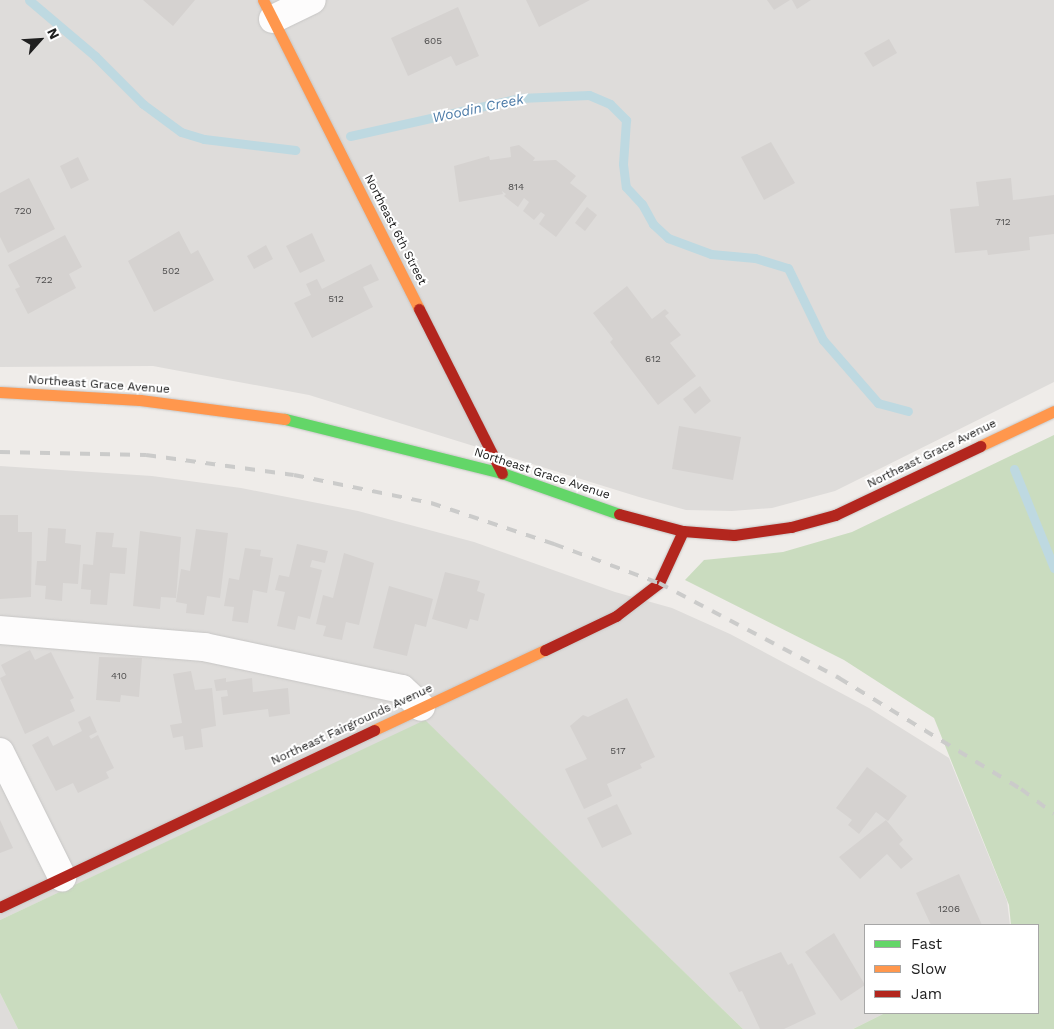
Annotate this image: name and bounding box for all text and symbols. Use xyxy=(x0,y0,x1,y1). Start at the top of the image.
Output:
north arrow xyxy=(15,15,65,65)
text: N xyxy=(44,25,63,42)
house number: 605 xyxy=(424,35,442,47)
water label: Woodin Creek xyxy=(431,90,525,126)
street label: Northeast 6th Street xyxy=(361,172,429,288)
house number: 814 xyxy=(508,181,524,193)
house number: 720 xyxy=(14,205,32,217)
house number: 712 xyxy=(995,216,1011,228)
house number: 502 xyxy=(162,265,180,277)
house number: 722 xyxy=(35,274,53,286)
house number: 512 xyxy=(328,293,344,305)
house number: 612 xyxy=(645,353,661,365)
street label: Northeast Grace Avenue xyxy=(27,373,171,397)
street label: Northeast Grace Avenue xyxy=(865,416,999,492)
street label: Northeast Grace Avenue xyxy=(472,445,612,503)
house number: 410 xyxy=(111,670,127,682)
street label: Northeast Fairgrounds Avenue xyxy=(269,681,435,769)
house number: 517 xyxy=(610,745,626,757)
house number: 1206 xyxy=(938,903,960,915)
legend xyxy=(864,924,1039,1014)
text: Fast xyxy=(911,935,942,953)
text: Slow xyxy=(911,960,947,978)
text: Jam xyxy=(911,985,942,1003)

